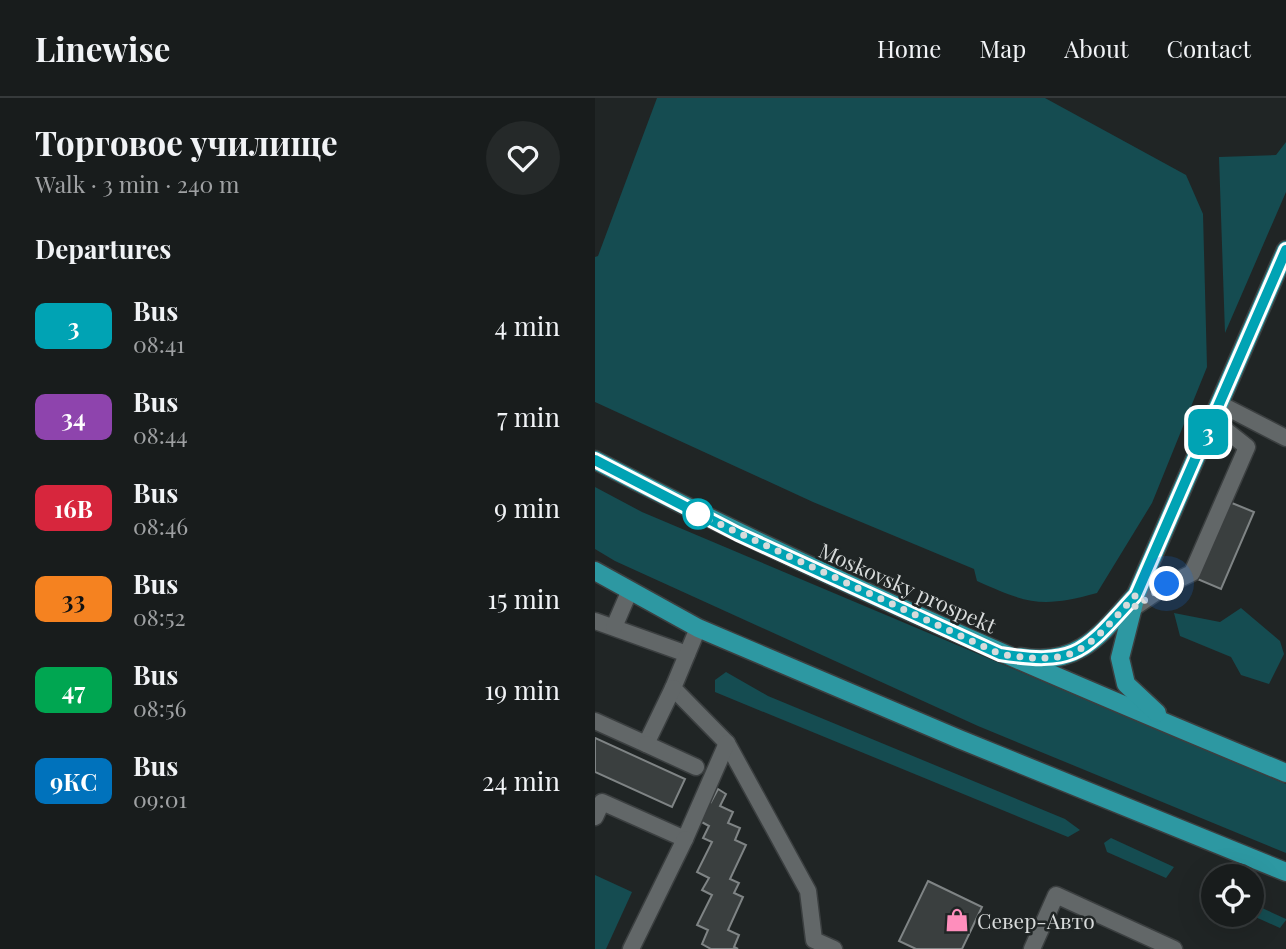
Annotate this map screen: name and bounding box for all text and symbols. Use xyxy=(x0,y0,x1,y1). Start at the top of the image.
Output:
text: Linewise xyxy=(35,26,170,70)
text: Home xyxy=(877,32,941,64)
text: Map xyxy=(979,32,1026,64)
text: About xyxy=(1064,32,1128,64)
text: Contact xyxy=(1166,32,1251,64)
text: Торговое училище xyxy=(35,120,338,164)
button: heart xyxy=(486,121,560,195)
text: Walk · 3 min · 240 m xyxy=(35,168,239,199)
text: Departures xyxy=(35,231,171,266)
text: Bus xyxy=(133,293,178,328)
text: 4 min xyxy=(494,308,560,343)
text: 3 xyxy=(68,310,79,342)
text: 08:41 xyxy=(133,328,185,359)
text: Bus xyxy=(133,384,178,419)
text: 7 min xyxy=(497,399,560,434)
text: 34 xyxy=(61,401,86,433)
line badge: 3 xyxy=(1185,409,1231,455)
text: 3 xyxy=(1202,416,1214,448)
text: 08:44 xyxy=(133,419,188,450)
text: Bus xyxy=(133,475,178,510)
text: 9 min xyxy=(494,490,560,525)
text: 16В xyxy=(54,492,93,524)
unlabelled marker xyxy=(683,499,713,529)
text: 08:46 xyxy=(133,510,188,541)
street label: Moskovsky prospekt xyxy=(815,535,1002,639)
text: Bus xyxy=(133,566,178,601)
your location xyxy=(1149,566,1184,601)
text: 15 min xyxy=(488,581,560,616)
text: 33 xyxy=(62,583,85,615)
text: 08:52 xyxy=(133,601,185,632)
text: Bus xyxy=(133,657,178,692)
text: 19 min xyxy=(484,672,560,707)
text: 47 xyxy=(62,674,85,706)
text: 08:56 xyxy=(133,692,186,723)
text: Bus xyxy=(133,748,178,783)
text: 24 min xyxy=(482,763,560,798)
text: 9КС xyxy=(50,765,97,797)
text: 09:01 xyxy=(133,783,187,814)
map controls xyxy=(1201,864,1264,927)
button: locate xyxy=(1201,864,1264,927)
shop icon: Север-Авто xyxy=(943,906,971,934)
place label: Север-Авто xyxy=(977,906,1095,934)

